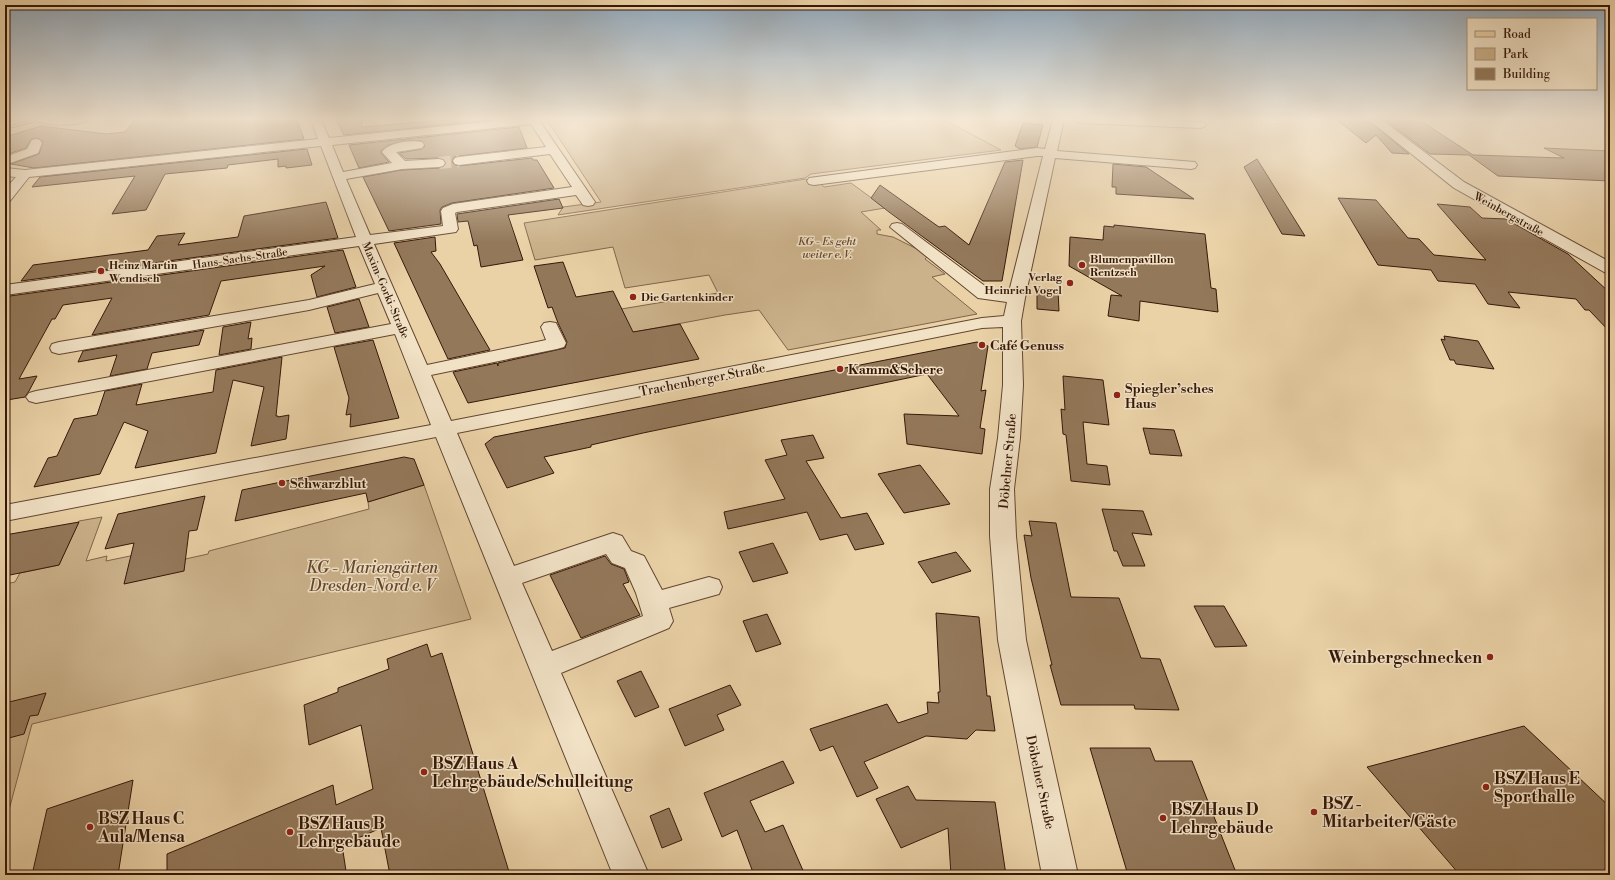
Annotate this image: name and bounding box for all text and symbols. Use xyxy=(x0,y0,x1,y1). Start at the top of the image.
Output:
legend xyxy=(1467,18,1597,90)
text: Road xyxy=(1503,27,1531,42)
text: Park xyxy=(1503,47,1529,62)
text: Building xyxy=(1502,67,1551,82)
street label: Weinbergstraße xyxy=(1470,189,1546,240)
park label: KG - Es geht weiter e. V. xyxy=(798,235,857,262)
street label: Maxim-Gorki-Straße xyxy=(358,240,412,341)
street label: Hans-Sachs-Straße xyxy=(192,245,289,273)
place label: Blumenpavillon Rentzsch xyxy=(1090,253,1174,280)
place label: Heinz Martin Wendisch xyxy=(108,259,178,286)
marker: Blumenpavillon Rentzsch xyxy=(1077,260,1087,270)
marker: Heinz Martin Wendisch xyxy=(96,266,106,276)
place label: Verlag Heinrich Vogel xyxy=(985,271,1063,298)
marker: Verlag Heinrich Vogel xyxy=(1065,278,1075,288)
place label: Die Gartenkinder xyxy=(641,291,734,305)
marker: Die Gartenkinder xyxy=(628,292,638,302)
place label: Café Genuss xyxy=(990,338,1064,354)
marker: Café Genuss xyxy=(977,340,987,350)
street label: Trachenberger Straße xyxy=(638,360,767,400)
place label: Kamm&Schere xyxy=(848,362,943,378)
marker: Kamm&Schere xyxy=(835,364,845,374)
place label: Spiegler’sches Haus xyxy=(1125,381,1214,412)
marker: Spiegler’sches Haus xyxy=(1112,390,1122,400)
street label: Döbelner Straße xyxy=(996,412,1020,510)
place label: Schwarzblut xyxy=(290,476,366,492)
marker: Schwarzblut xyxy=(277,478,287,488)
park label: KG - Mariengärten Dresden-Nord e. V xyxy=(306,558,439,596)
place label: Weinbergschnecken xyxy=(1327,648,1482,668)
marker: Weinbergschnecken xyxy=(1485,652,1495,662)
street label: Döbelner Straße xyxy=(1022,734,1058,831)
place label: BSZ Haus A Lehrgebäude/Schulleitung xyxy=(432,754,634,792)
marker: BSZ Haus A Lehrgebäude/Schulleitung xyxy=(419,767,429,777)
place label: BSZ Haus E Sporthalle xyxy=(1494,769,1580,807)
marker: BSZ Haus E Sporthalle xyxy=(1481,782,1491,792)
place label: BSZ - Mitarbeiter/Gäste xyxy=(1322,794,1457,832)
place label: BSZ Haus D Lehrgebäude xyxy=(1171,800,1274,838)
marker: BSZ - Mitarbeiter/Gäste xyxy=(1309,807,1319,817)
place label: BSZ Haus C Aula/Mensa xyxy=(97,809,185,847)
marker: BSZ Haus D Lehrgebäude xyxy=(1158,813,1168,823)
place label: BSZ Haus B Lehrgebäude xyxy=(298,814,401,852)
marker: BSZ Haus C Aula/Mensa xyxy=(85,822,95,832)
marker: BSZ Haus B Lehrgebäude xyxy=(285,827,295,837)

